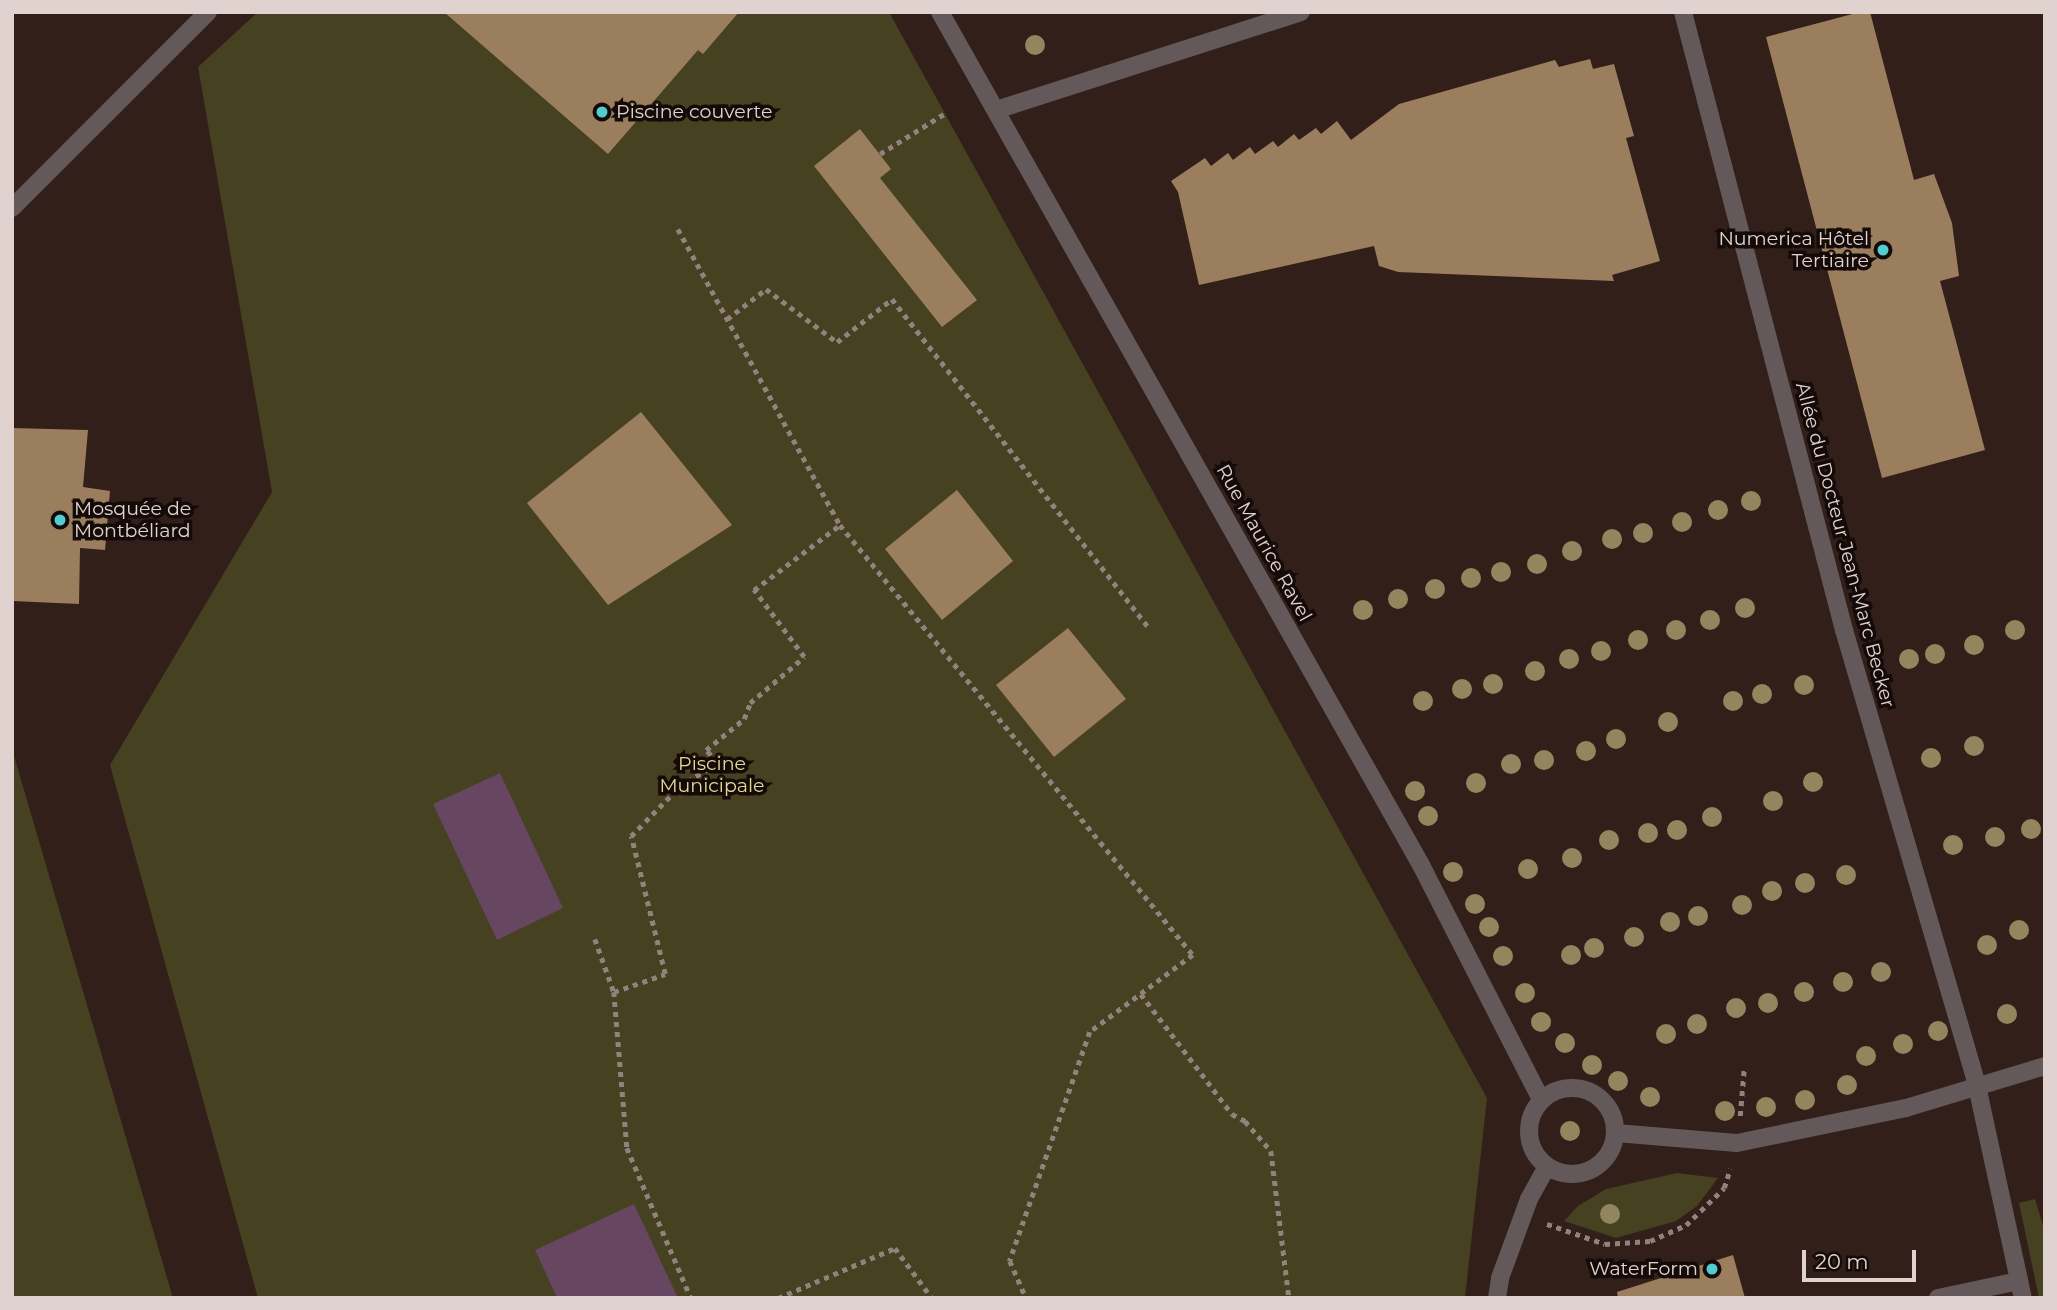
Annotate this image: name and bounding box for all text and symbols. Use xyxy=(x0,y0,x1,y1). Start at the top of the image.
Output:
place label: Piscine couverte xyxy=(616,101,772,123)
marker: Piscine couverte xyxy=(594,104,610,120)
place label: Numerica Hôtel Tertiaire xyxy=(1718,228,1869,272)
marker: Numerica Hôtel Tertiaire xyxy=(1875,242,1891,258)
street label: Allée du Docteur Jean-Marc Becker xyxy=(1791,380,1899,710)
street label: Rue Maurice Ravel xyxy=(1211,461,1317,625)
place label: Mosquée de Montbéliard xyxy=(74,498,191,542)
marker: Mosquée de Montbéliard xyxy=(52,512,68,528)
park label: Piscine Municipale xyxy=(659,753,765,797)
scale bar xyxy=(1805,1236,1919,1280)
text: 20 m xyxy=(1815,1249,1869,1274)
place label: WaterForm xyxy=(1589,1258,1698,1280)
marker: WaterForm xyxy=(1704,1261,1720,1277)

